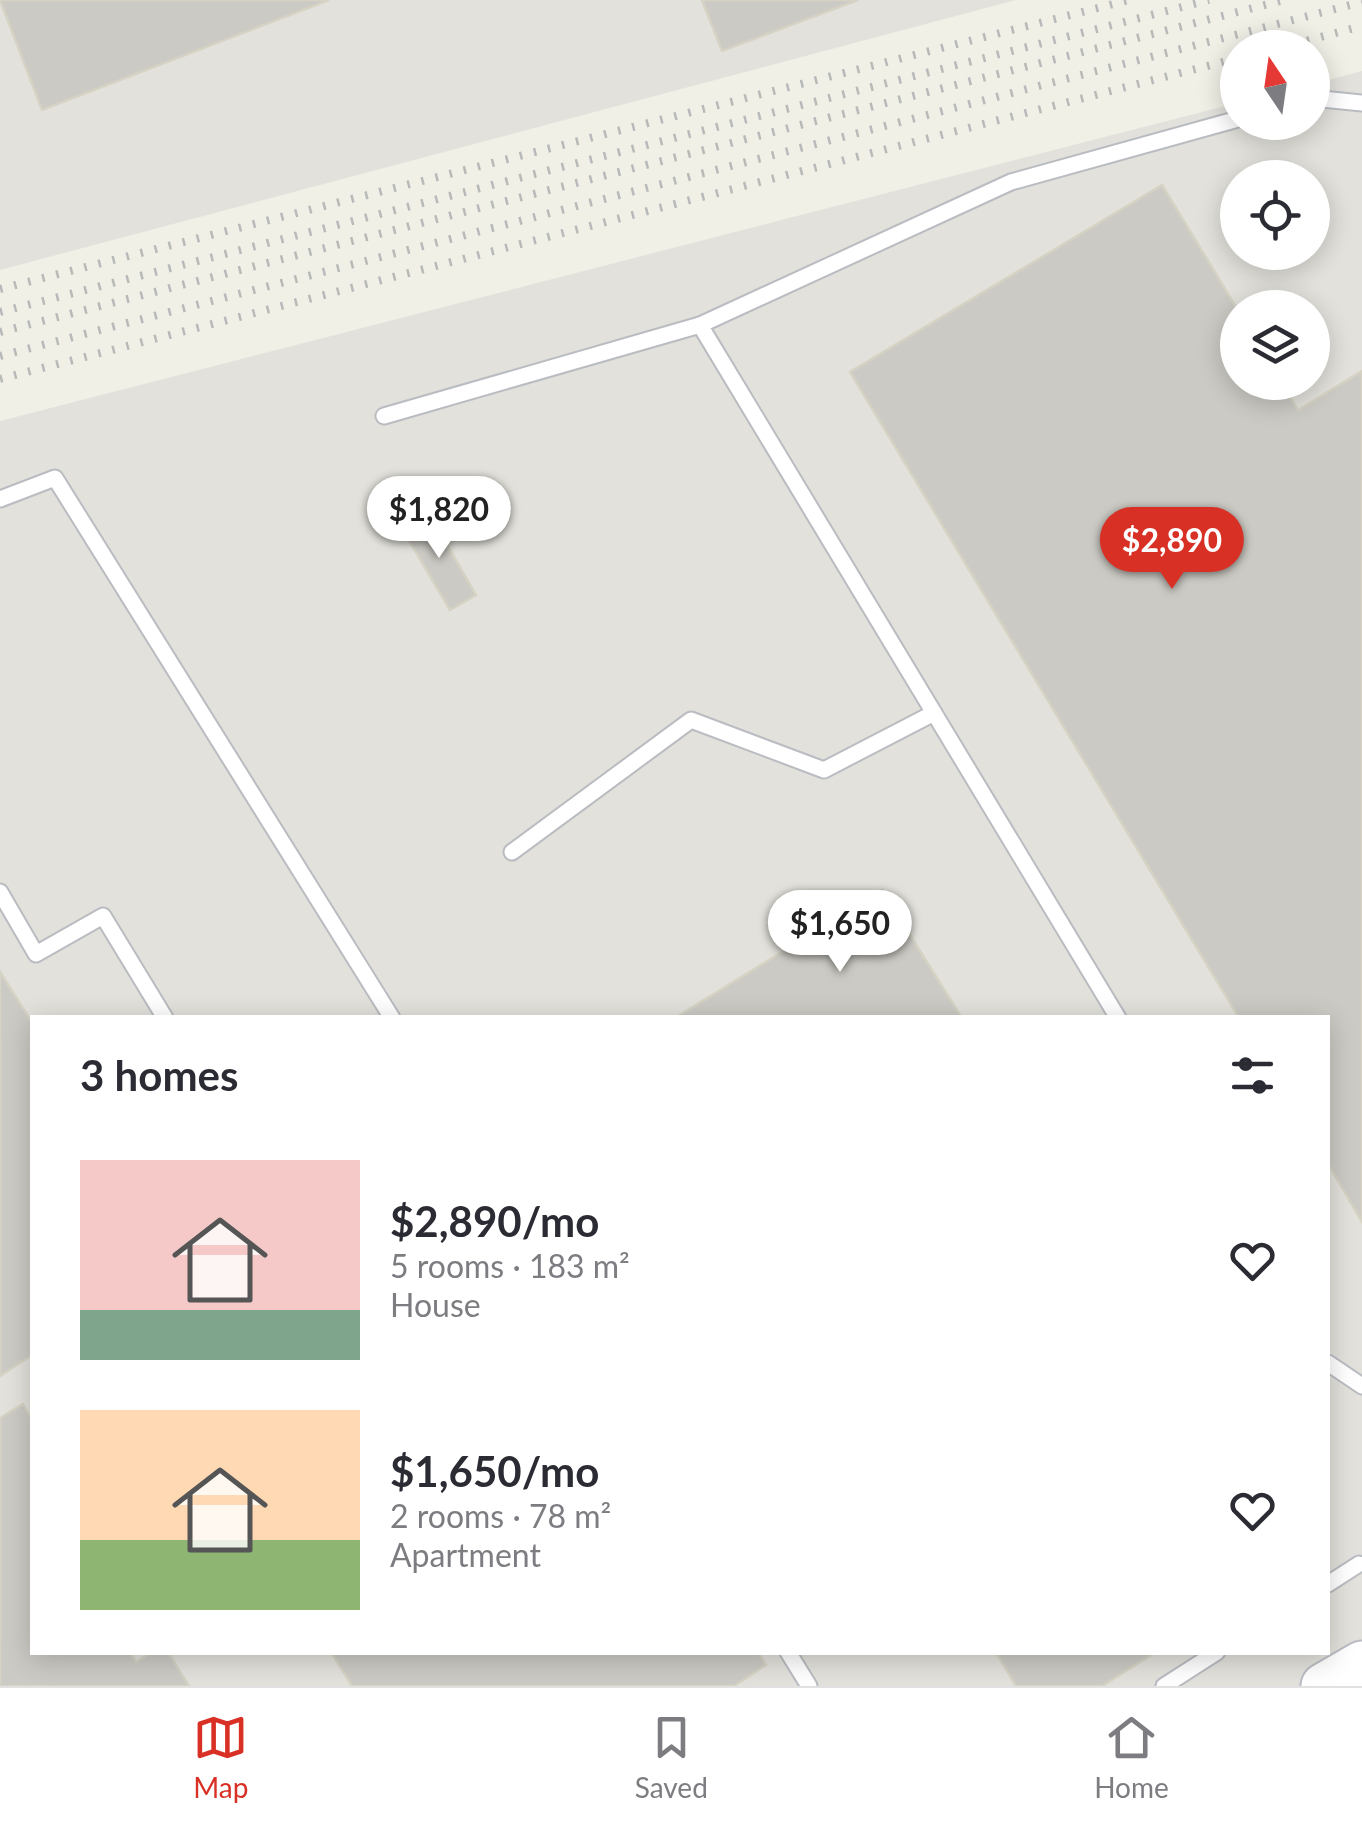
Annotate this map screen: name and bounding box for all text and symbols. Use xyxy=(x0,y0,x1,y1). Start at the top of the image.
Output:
north arrow xyxy=(1220,30,1330,140)
map controls xyxy=(1220,30,1330,400)
button: locate xyxy=(1220,160,1330,270)
button: layers xyxy=(1220,290,1330,400)
pin: $1,820 xyxy=(358,476,520,561)
text: $1,820 xyxy=(389,489,489,528)
pin: $2,890 xyxy=(1091,507,1253,592)
text: $2,890 xyxy=(1122,520,1222,559)
pin: $1,650 xyxy=(759,890,921,975)
text: $1,650 xyxy=(790,903,890,942)
icon: filters xyxy=(1225,1048,1280,1103)
text: 3 homes xyxy=(80,1050,238,1100)
text: $2,890/mo xyxy=(390,1196,599,1246)
icon: home xyxy=(160,1200,280,1320)
icon: heart xyxy=(1225,1233,1280,1288)
text: 5 rooms · 183 m² xyxy=(390,1246,630,1285)
text: House xyxy=(390,1285,481,1324)
text: $1,650/mo xyxy=(390,1446,599,1496)
icon: home xyxy=(160,1450,280,1570)
icon: heart xyxy=(1225,1483,1280,1538)
text: 2 rooms · 78 m² xyxy=(390,1496,611,1535)
text: Apartment xyxy=(390,1535,541,1574)
tab: Map xyxy=(193,1710,248,1804)
tab: Saved xyxy=(635,1710,708,1804)
tab: Home xyxy=(1094,1710,1169,1804)

